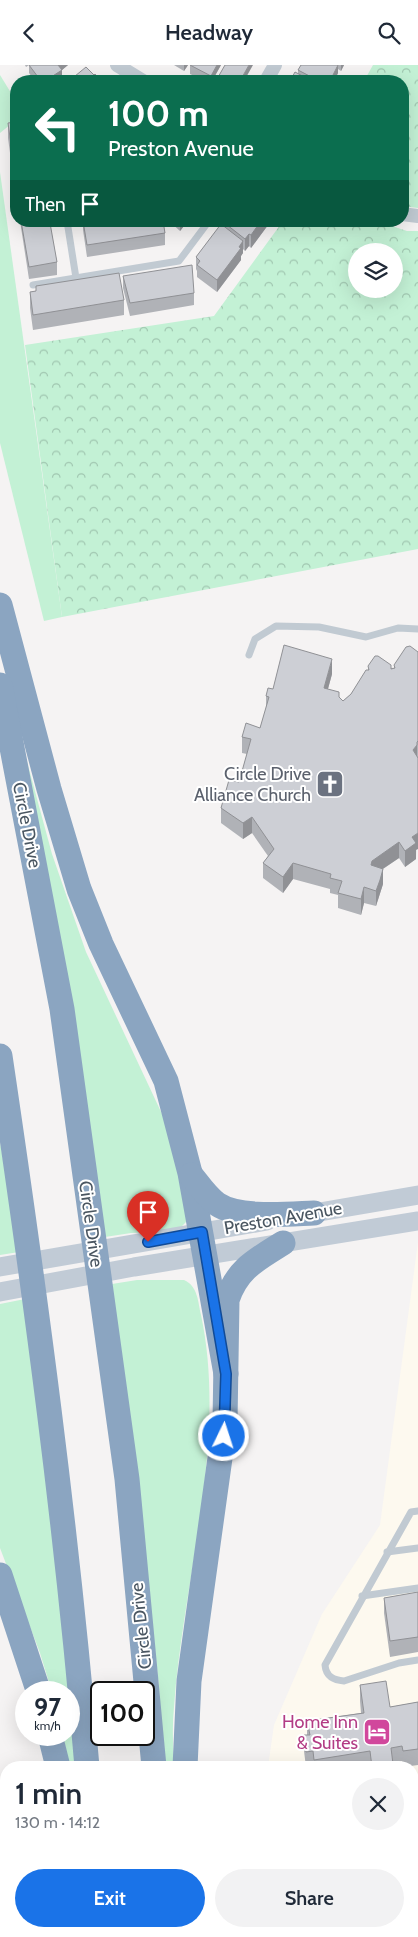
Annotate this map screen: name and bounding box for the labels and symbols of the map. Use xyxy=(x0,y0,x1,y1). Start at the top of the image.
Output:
place label: Circle Drive Alliance Church xyxy=(194,763,311,806)
church icon: Circle Drive Alliance Church xyxy=(315,769,345,799)
street label: Circle Drive xyxy=(8,780,46,870)
street label: Circle Drive xyxy=(74,1179,108,1269)
pin xyxy=(127,1191,169,1242)
street label: Preston Avenue xyxy=(222,1197,344,1239)
position arrow xyxy=(197,1409,249,1461)
street label: Circle Drive xyxy=(126,1582,156,1670)
speed limit sign: 100 xyxy=(90,1681,155,1746)
place label: Home Inn & Suites xyxy=(282,1711,358,1754)
hotel icon: Home Inn & Suites xyxy=(362,1717,392,1747)

